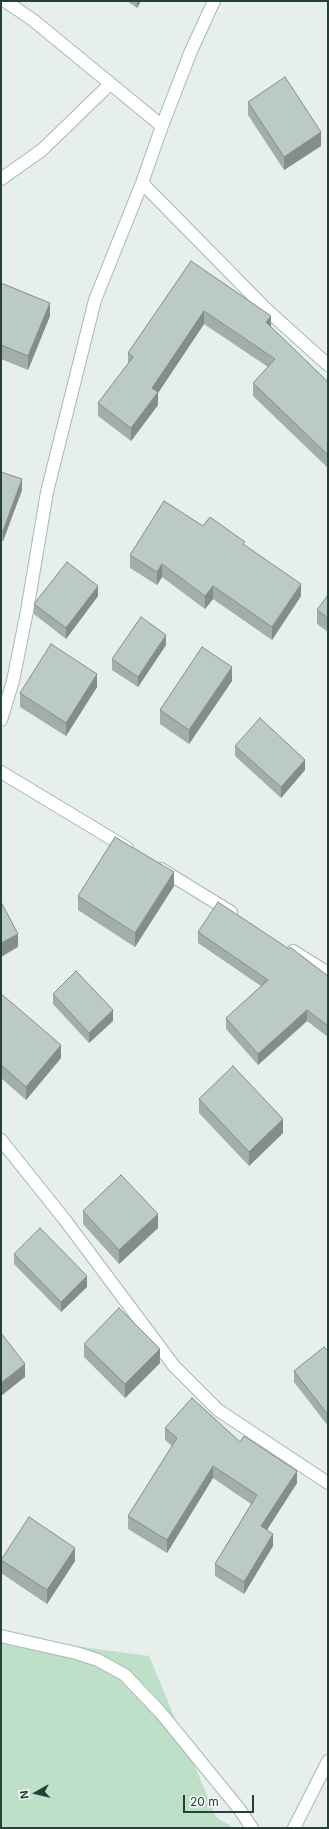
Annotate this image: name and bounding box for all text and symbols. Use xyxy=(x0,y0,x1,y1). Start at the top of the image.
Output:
north arrow xyxy=(16,1773,56,1813)
scale bar xyxy=(185,1787,256,1813)
text: N xyxy=(17,1790,32,1800)
text: 20 m xyxy=(190,1794,219,1809)

